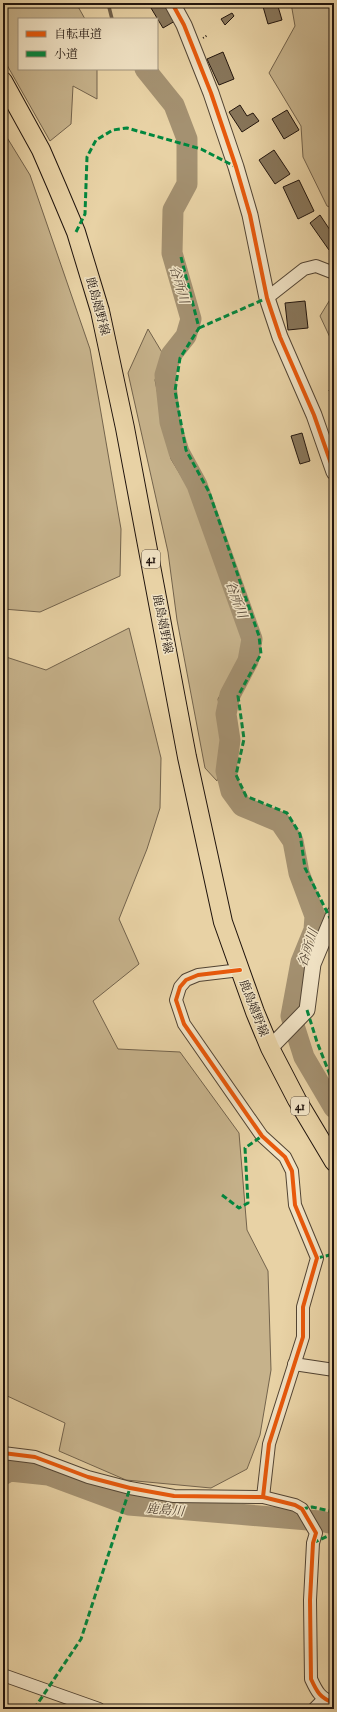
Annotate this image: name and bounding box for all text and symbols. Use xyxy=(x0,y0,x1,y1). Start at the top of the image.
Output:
legend xyxy=(18,18,158,70)
text: 自転車道 xyxy=(54,27,102,42)
text: 小道 xyxy=(54,47,78,62)
water label: 谷所川 xyxy=(166,263,193,307)
street label: 鹿島嬉野線 xyxy=(83,275,113,337)
road number: 41 xyxy=(142,550,160,568)
water label: 谷所川 xyxy=(222,578,251,622)
street label: 鹿島嬉野線 xyxy=(149,593,176,655)
water label: 谷所川 xyxy=(294,925,322,969)
street label: 鹿島嬉野線 xyxy=(236,977,271,1039)
road number: 41 xyxy=(291,1097,309,1115)
water label: 鹿島川 xyxy=(145,1500,187,1520)

